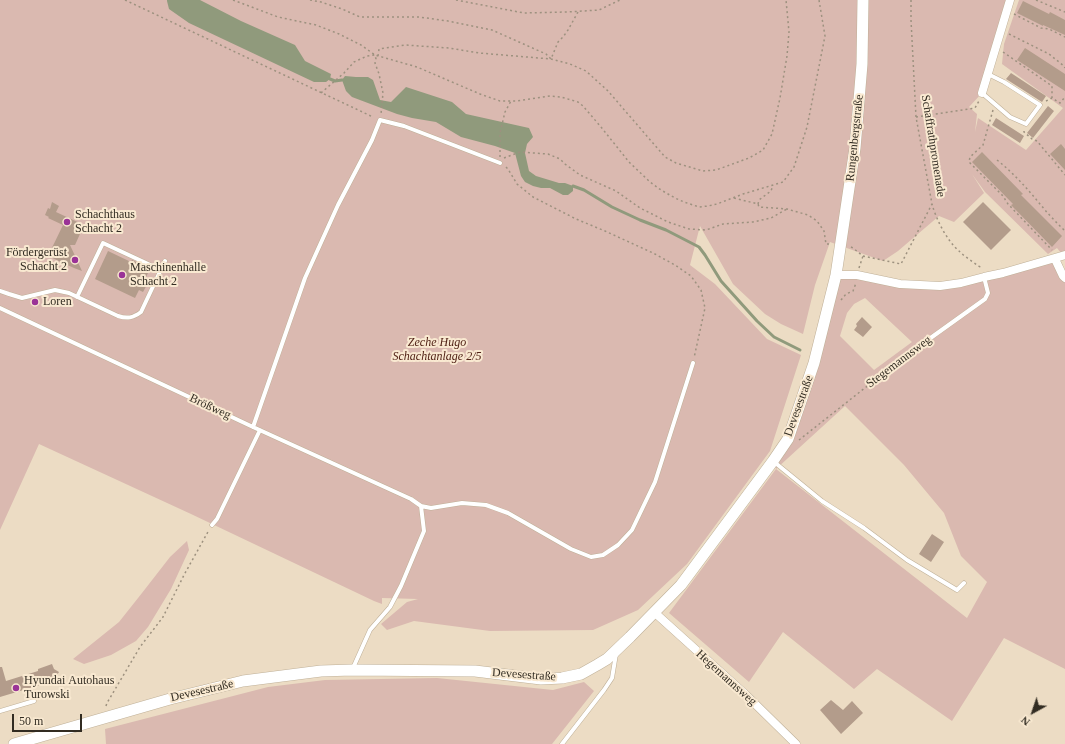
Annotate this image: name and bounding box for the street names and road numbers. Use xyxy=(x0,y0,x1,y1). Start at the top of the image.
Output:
street label: Rungenbergstraße xyxy=(843,94,867,182)
street label: Schaffrathpromenade xyxy=(918,94,948,198)
street label: Stegemannsweg xyxy=(864,333,934,391)
street label: Devesestraße xyxy=(781,373,817,439)
street label: Brößweg xyxy=(187,391,233,423)
street label: Hegemannsweg xyxy=(693,647,759,709)
street label: Devesestraße xyxy=(492,666,556,684)
street label: Devesestraße xyxy=(169,677,235,705)

